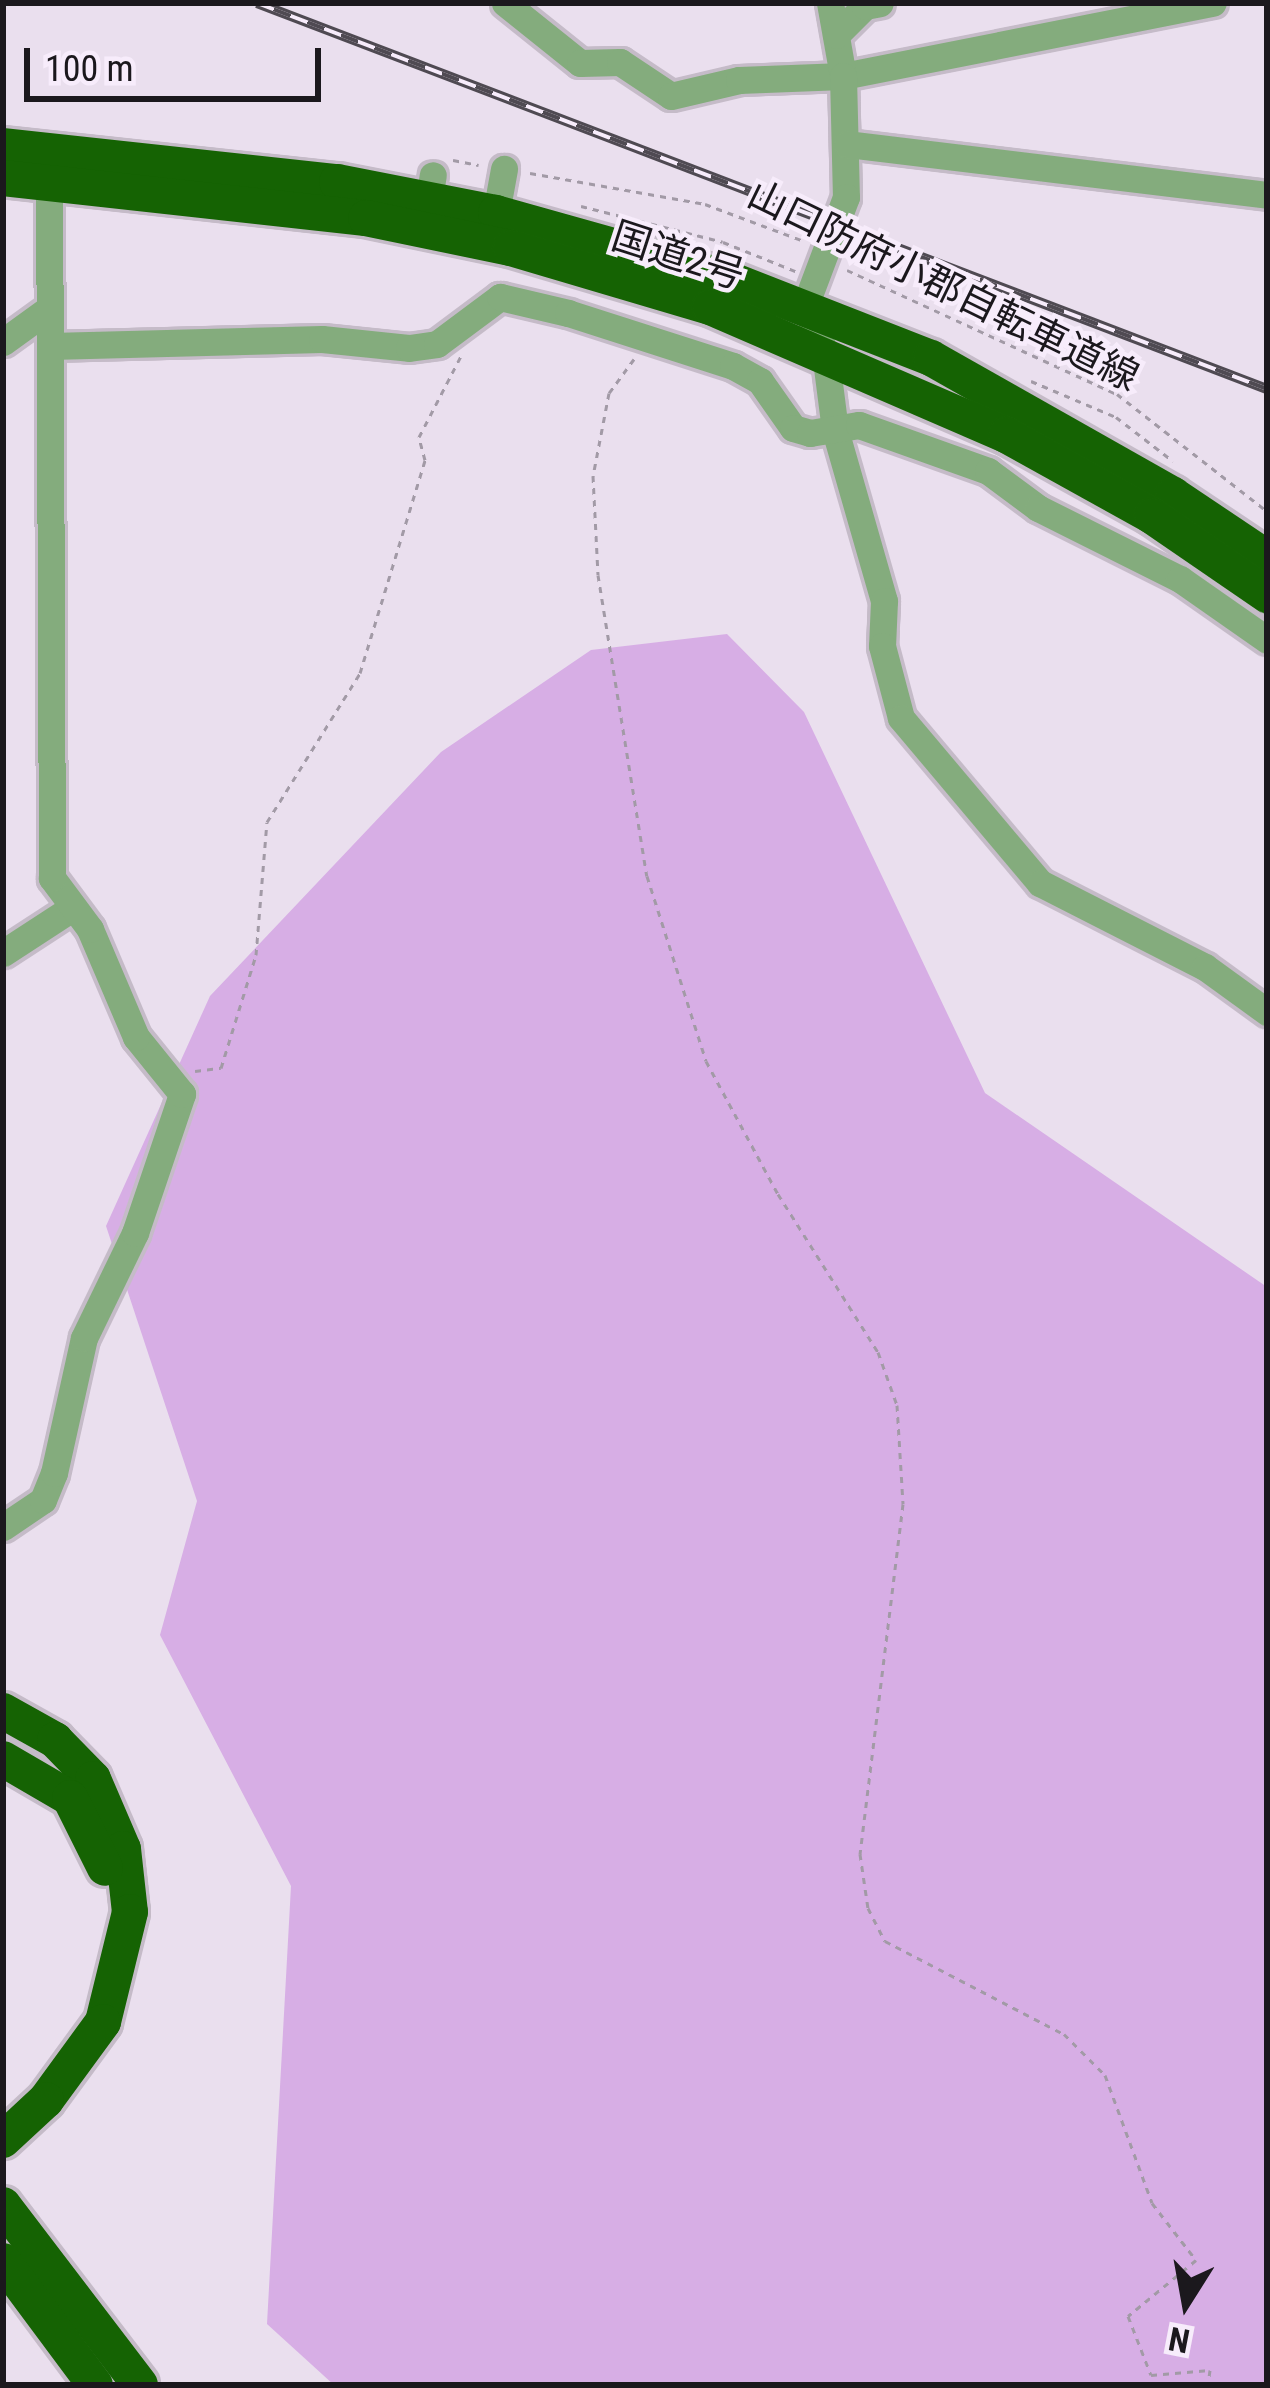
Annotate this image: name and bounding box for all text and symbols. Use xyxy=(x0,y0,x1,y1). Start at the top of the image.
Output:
scale bar xyxy=(30,24,327,98)
text: 100 m xyxy=(45,48,134,90)
street label: 山口防府小郡自転車道線 xyxy=(740,171,1146,401)
street label: 国道2号 xyxy=(606,213,750,299)
north arrow xyxy=(1126,2244,1246,2364)
text: N xyxy=(1165,2319,1193,2361)

